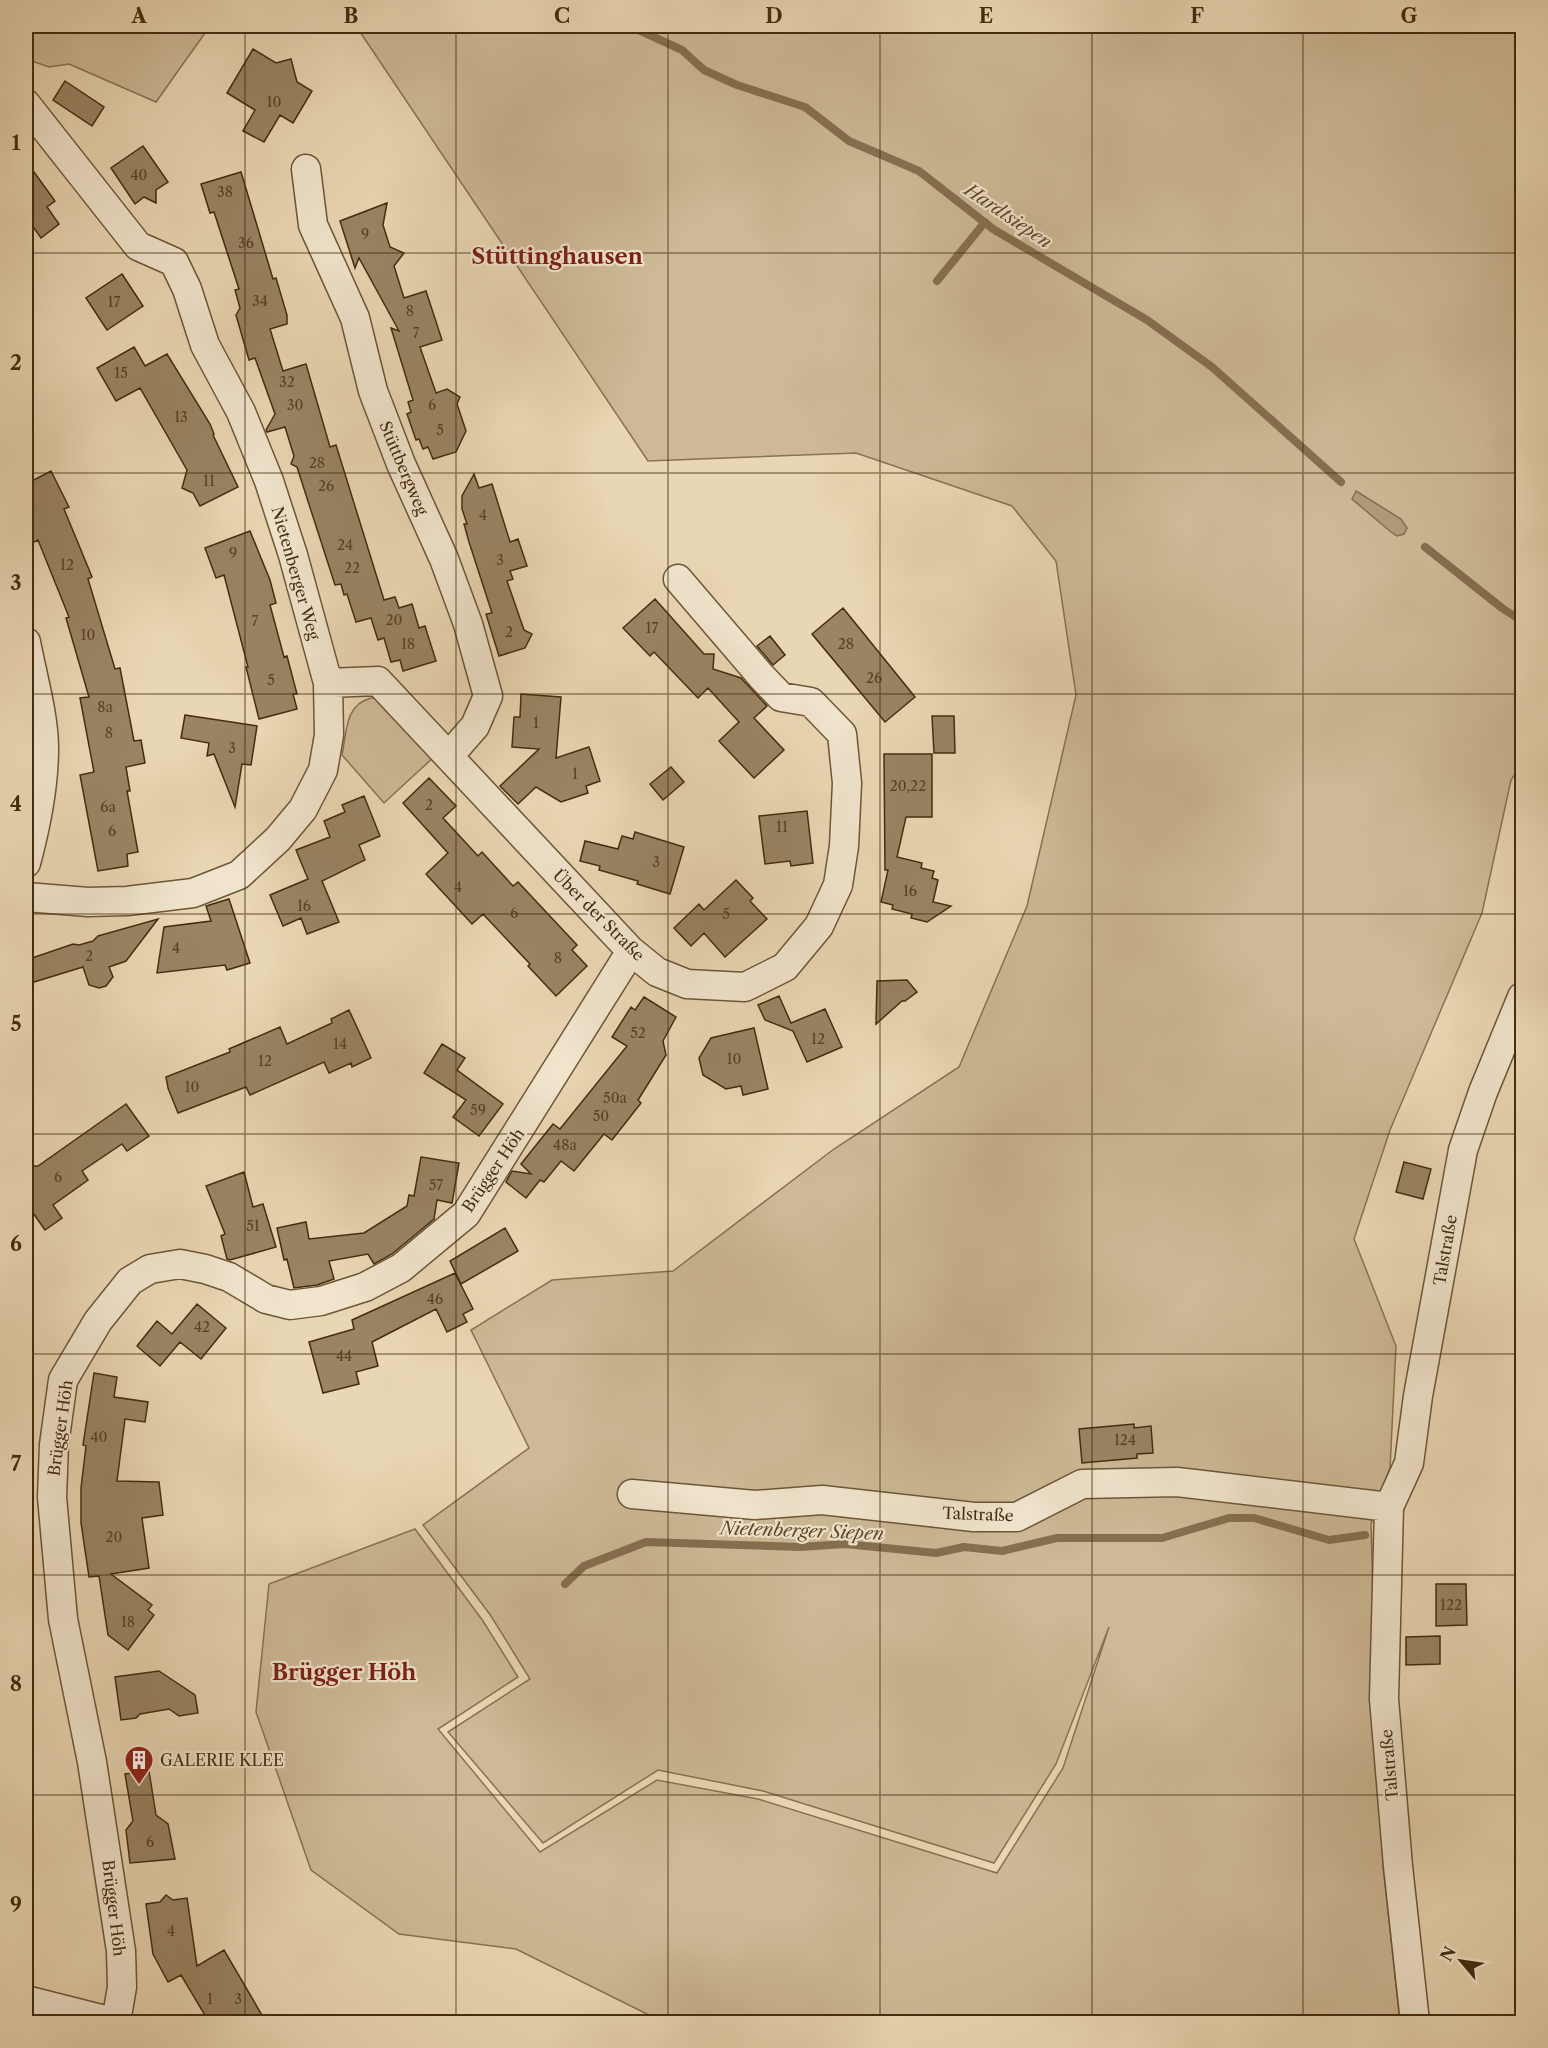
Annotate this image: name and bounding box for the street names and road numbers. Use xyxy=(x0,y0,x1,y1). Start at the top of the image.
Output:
street label: Stüttbergweg xyxy=(375,418,433,518)
street label: Nietenberger Weg xyxy=(267,504,325,643)
street label: Über der Straße xyxy=(549,865,649,965)
street label: Brügger Höh xyxy=(458,1124,528,1216)
street label: Talstraße xyxy=(1429,1213,1461,1287)
street label: Brügger Höh xyxy=(43,1379,77,1477)
street label: Talstraße xyxy=(942,1503,1014,1525)
street label: Talstraße xyxy=(1376,1729,1402,1801)
street label: Brügger Höh xyxy=(98,1859,130,1957)

